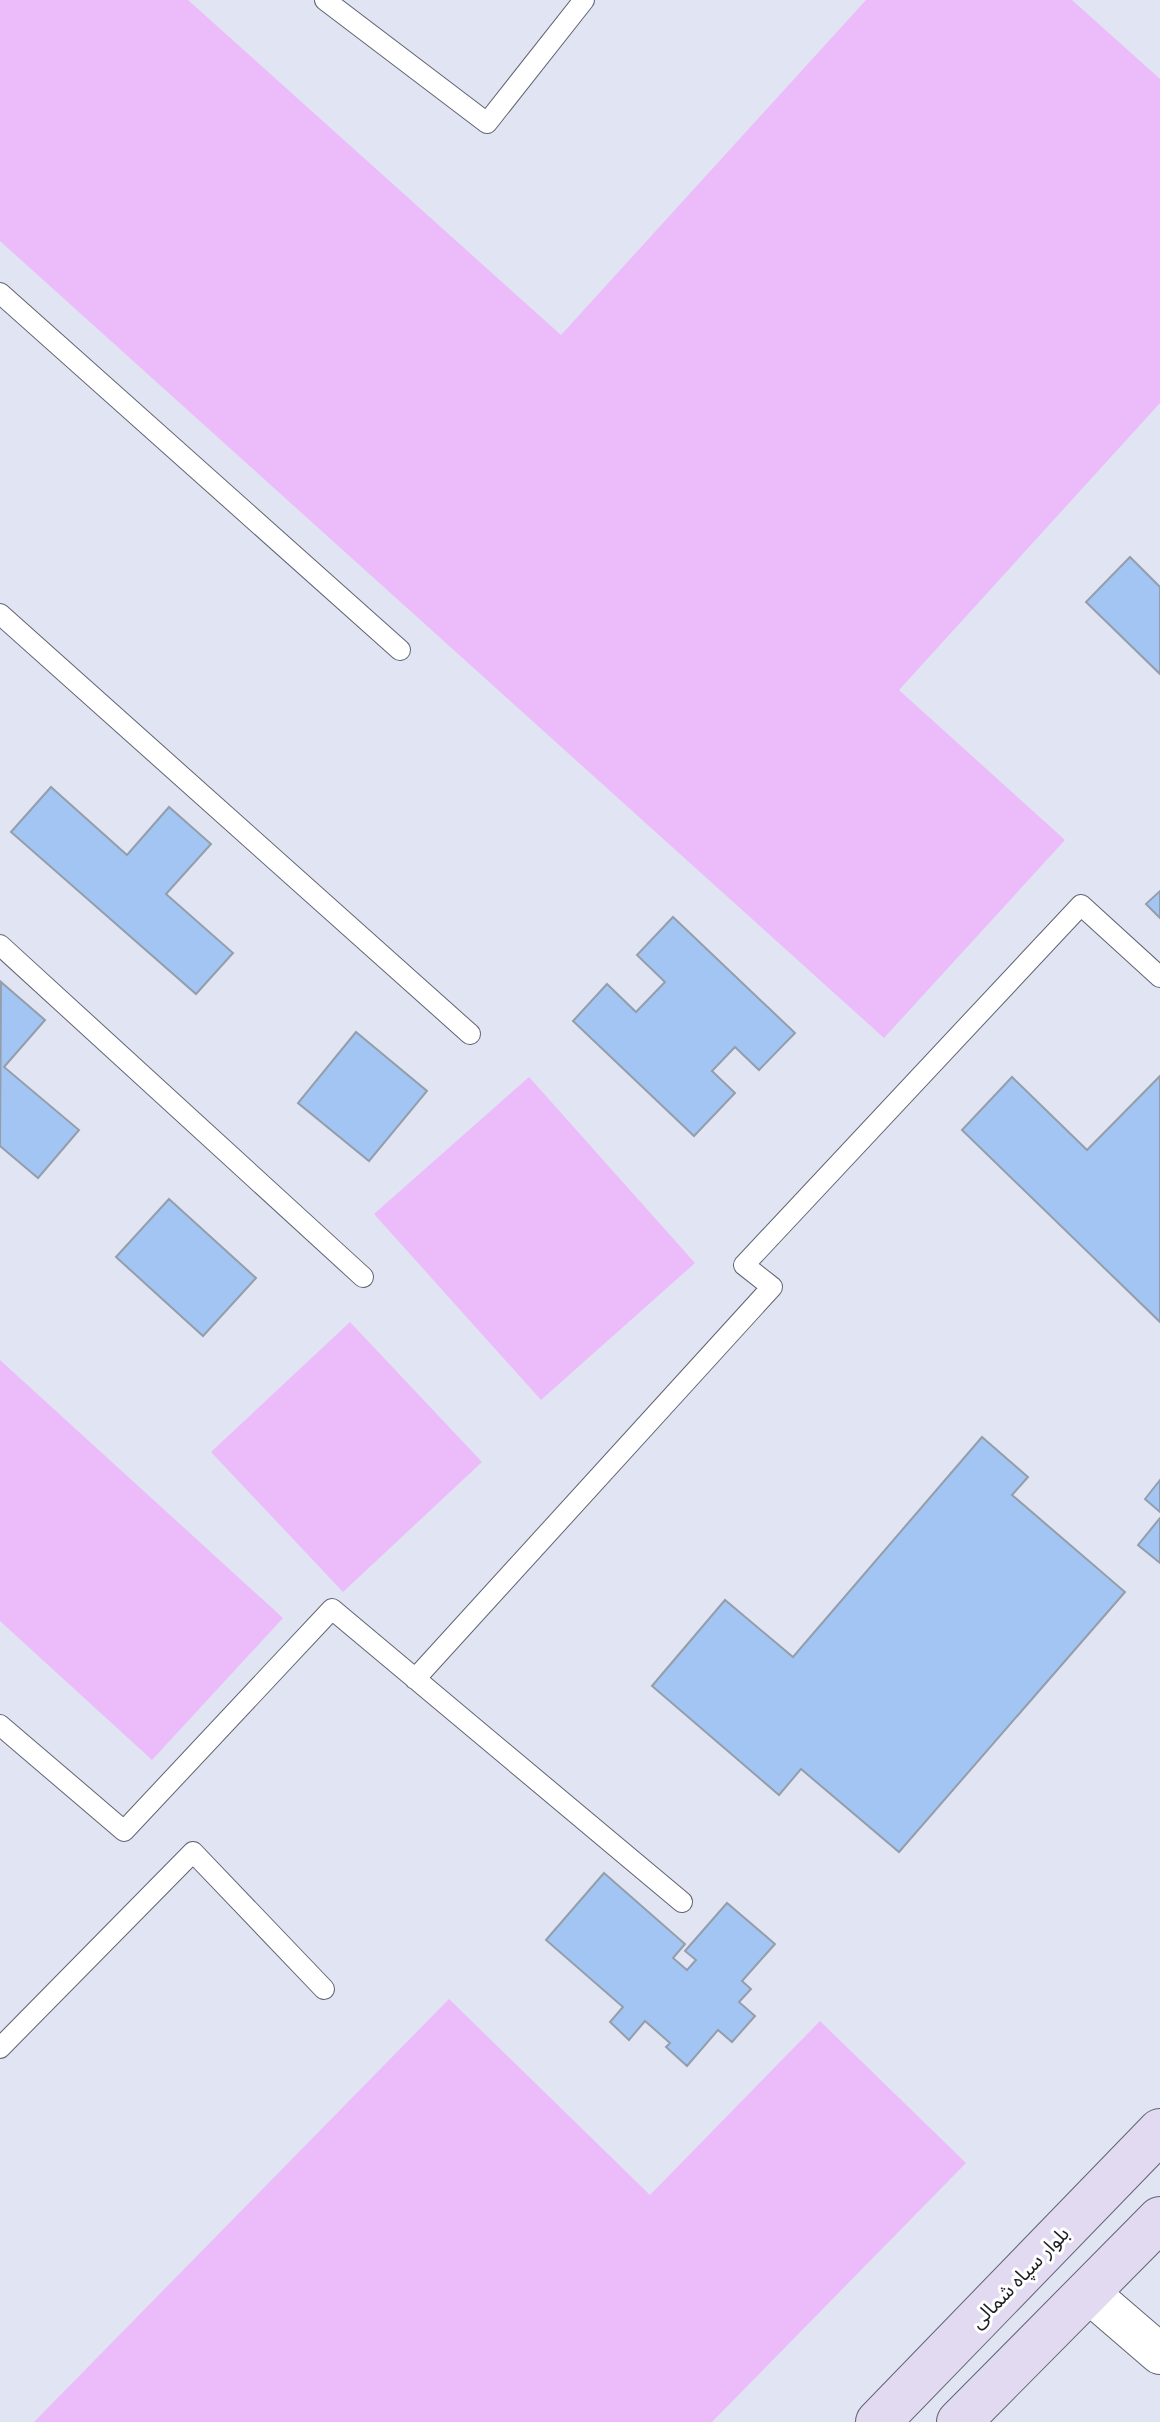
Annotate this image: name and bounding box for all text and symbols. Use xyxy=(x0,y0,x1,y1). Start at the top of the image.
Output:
street label: بلوار سپاه شمالی xyxy=(965,2221,1075,2334)

